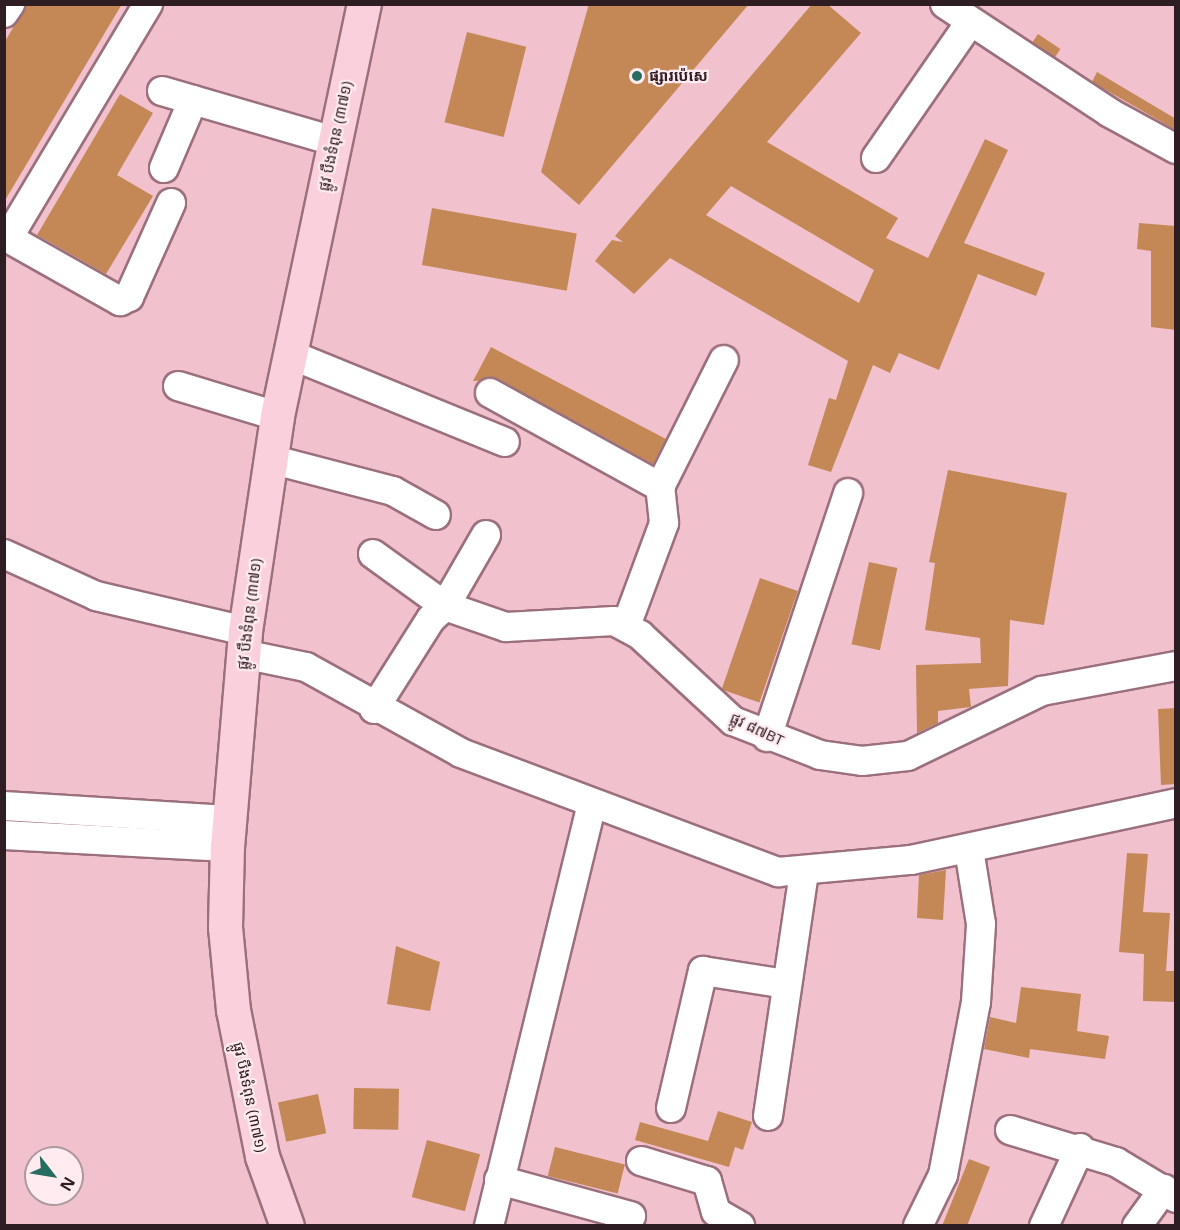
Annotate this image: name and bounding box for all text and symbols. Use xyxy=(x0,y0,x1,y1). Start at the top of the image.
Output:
place label: ផ្សារប៉េសេ xyxy=(649,67,708,85)
marker: ផ្សារប៉េសេ xyxy=(630,69,644,83)
street label: ផ្លូវ បឹងទំពុន (៣៧១) xyxy=(315,79,355,193)
street label: ផ្លូវ បឹងទំពុន (៣៧១) xyxy=(233,557,265,671)
street label: ផ្លូវ ៨៧BT xyxy=(727,709,787,749)
street label: ផ្លូវ បឹងទំពុន (៣៧១) xyxy=(230,1040,270,1154)
north arrow xyxy=(24,1146,84,1206)
text: N xyxy=(55,1173,80,1195)

